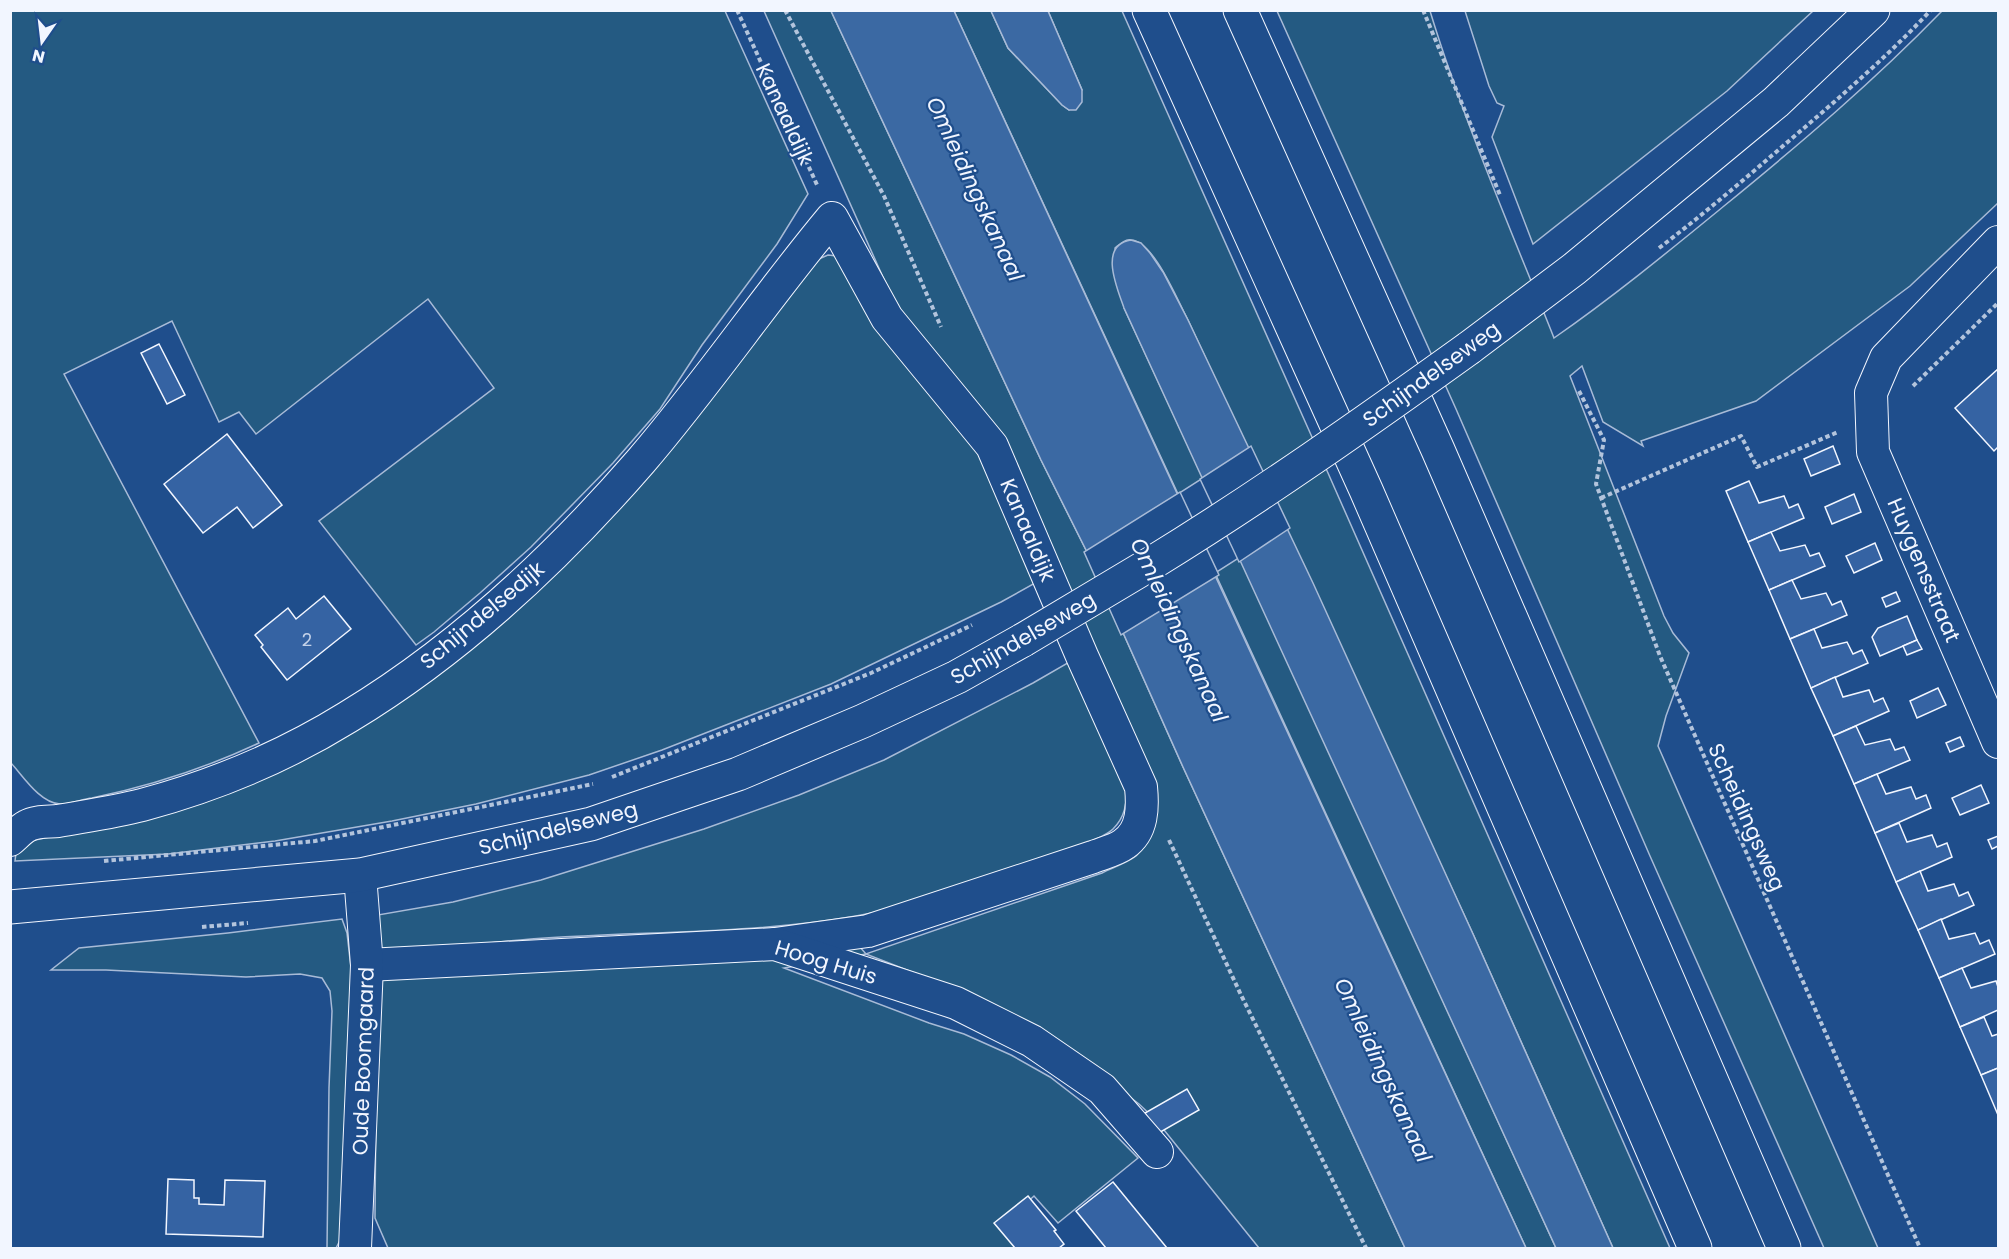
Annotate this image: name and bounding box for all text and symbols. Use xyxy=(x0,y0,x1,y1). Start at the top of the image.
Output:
north arrow xyxy=(12,12,72,72)
text: N xyxy=(30,43,47,69)
street label: Kanaaldijk xyxy=(749,58,821,170)
water label: Omleidingskanaal xyxy=(919,92,1032,287)
street label: Schijndelseweg xyxy=(1356,314,1506,434)
street label: Kanaaldijk xyxy=(993,474,1063,586)
street label: Huygensstraat xyxy=(1881,494,1967,646)
water label: Omleidingskanaal xyxy=(1123,533,1236,728)
street label: Schijndelsedijk xyxy=(414,554,550,676)
street label: Schijndelseweg xyxy=(945,585,1101,691)
house number: 2 xyxy=(302,627,312,652)
street label: Scheidingsweg xyxy=(1701,738,1793,896)
street label: Schijndelseweg xyxy=(475,794,641,862)
street label: Hoog Huis xyxy=(771,933,881,991)
street label: Oude Boomgaard xyxy=(345,966,381,1156)
water label: Omleidingskanaal xyxy=(1327,973,1440,1168)

